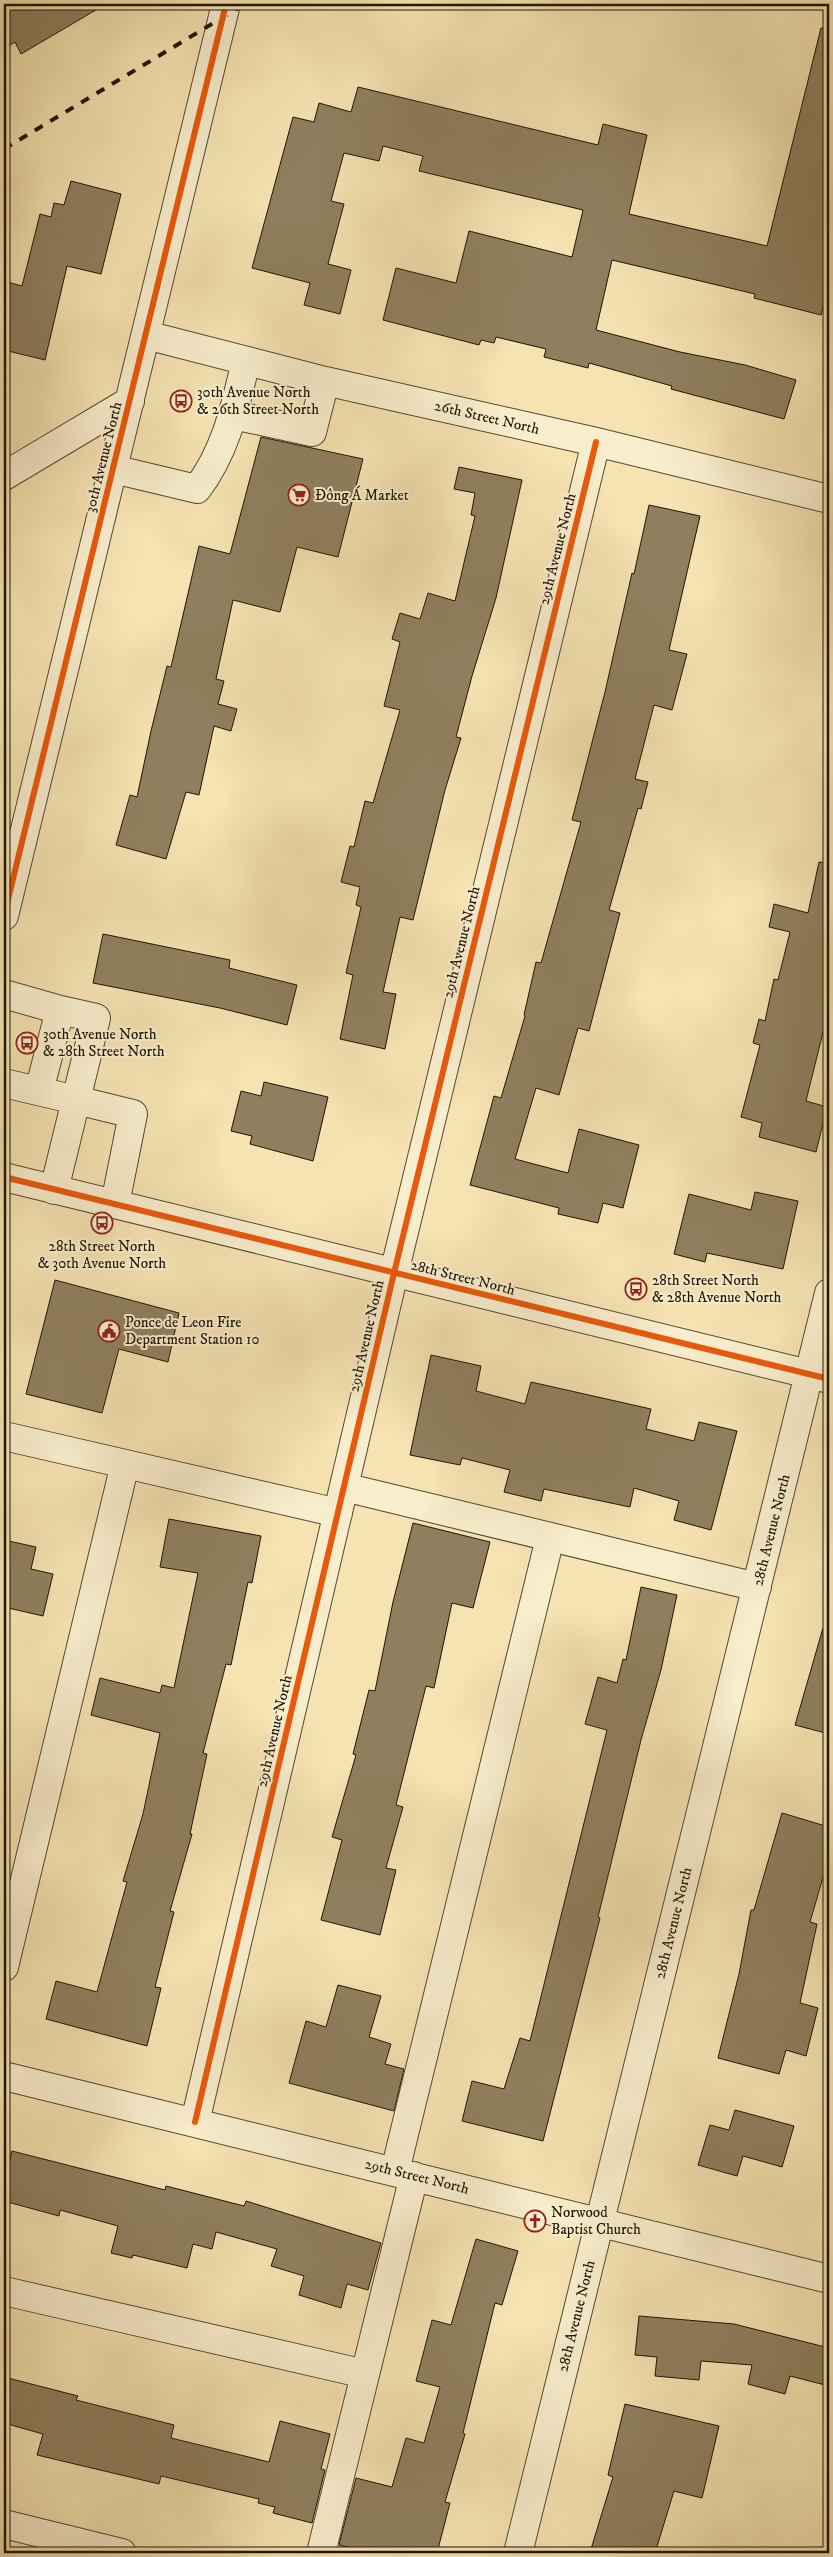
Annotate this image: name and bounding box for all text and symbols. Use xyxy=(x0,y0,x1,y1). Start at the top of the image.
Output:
place label: 30th Avenue North & 26th Street North xyxy=(197,383,319,419)
bus stop icon: 30th Avenue North & 26th Street North xyxy=(169,389,193,413)
street label: 26th Street North xyxy=(432,396,541,439)
street label: 30th Avenue North xyxy=(81,400,126,514)
supermarket icon: Đông Á Market xyxy=(287,483,311,507)
place label: Đông Á Market xyxy=(315,485,409,505)
street label: 29th Avenue North xyxy=(534,491,581,607)
street label: 29th Avenue North xyxy=(438,884,485,1000)
place label: 30th Avenue North & 28th Street North xyxy=(43,1025,165,1061)
bus stop icon: 30th Avenue North & 28th Street North xyxy=(15,1031,39,1055)
bus stop icon: 28th Street North & 30th Avenue North xyxy=(90,1211,114,1235)
place label: 28th Street North & 30th Avenue North xyxy=(38,1237,166,1273)
street label: 28th Street North xyxy=(409,1255,517,1300)
place label: 28th Street North & 28th Avenue North xyxy=(652,1271,782,1307)
bus stop icon: 28th Street North & 28th Avenue North xyxy=(624,1277,648,1301)
street label: 29th Avenue North xyxy=(344,1278,389,1394)
place label: Ponce de Leon Fire Department Station 10 xyxy=(125,1313,259,1349)
public building icon: Ponce de Leon Fire Department Station 10 xyxy=(97,1319,121,1343)
street label: 28th Avenue North xyxy=(748,1472,795,1588)
street label: 29th Avenue North xyxy=(252,1673,297,1789)
street label: 28th Avenue North xyxy=(650,1865,697,1981)
street label: 29th Street North xyxy=(363,2154,471,2199)
place label: Norwood Baptist Church xyxy=(551,2203,641,2239)
church icon: Norwood Baptist Church xyxy=(523,2209,547,2233)
street label: 28th Avenue North xyxy=(553,2258,600,2374)

